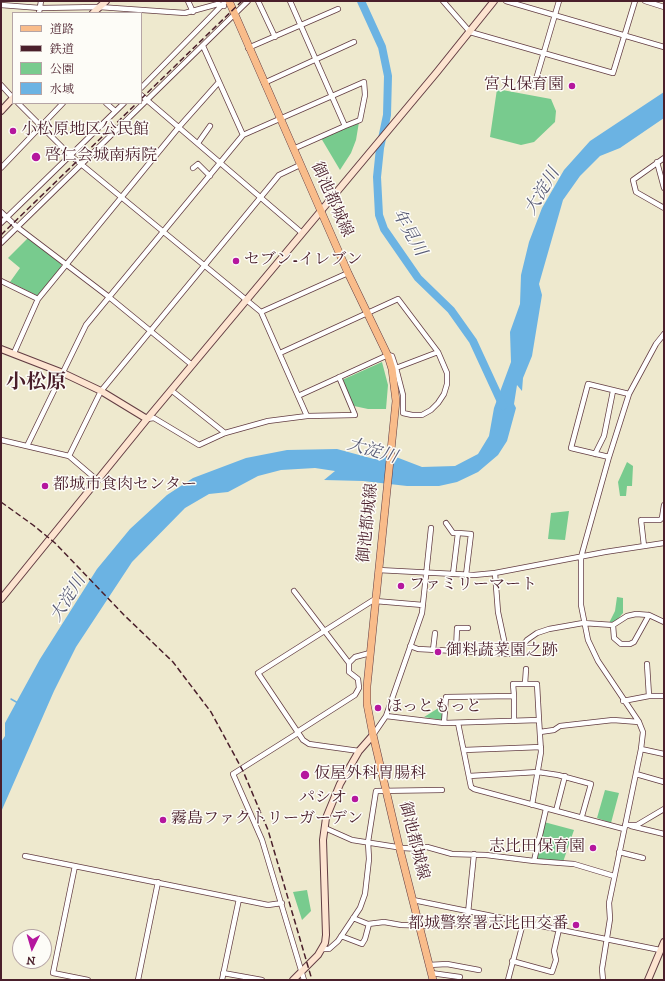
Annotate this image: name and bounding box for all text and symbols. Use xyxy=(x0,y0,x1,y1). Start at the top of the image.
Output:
legend xyxy=(12,12,142,104)
text: 道路 xyxy=(50,22,74,37)
text: 鉄道 xyxy=(50,42,74,57)
text: 公園 xyxy=(50,62,74,77)
place label: 宮丸保育園 xyxy=(484,76,564,96)
marker: 宮丸保育園 xyxy=(567,81,577,91)
text: 水域 xyxy=(50,82,74,97)
place label: 小松原地区公民館 xyxy=(21,121,149,141)
marker: 小松原地区公民館 xyxy=(8,126,18,136)
place label: 啓仁会城南病院 xyxy=(45,147,157,167)
marker: 啓仁会城南病院 xyxy=(30,151,42,163)
street label: 御池都城線 xyxy=(306,160,356,240)
water label: 大淀川 xyxy=(521,165,565,219)
water label: 年見川 xyxy=(386,206,430,260)
place label: セブン-イレブン xyxy=(244,251,362,271)
marker: セブン-イレブン xyxy=(231,256,241,266)
district label: 小松原 xyxy=(6,372,66,396)
water label: 大淀川 xyxy=(345,435,399,469)
place label: 都城市食肉センター xyxy=(53,476,197,496)
marker: 都城市食肉センター xyxy=(40,481,50,491)
street label: 御池都城線 xyxy=(355,482,383,564)
water label: 大淀川 xyxy=(47,572,91,626)
place label: ファミリーマート xyxy=(409,576,537,596)
marker: ファミリーマート xyxy=(396,581,406,591)
place label: 御料蔬菜園之跡 xyxy=(446,642,558,662)
marker: 御料蔬菜園之跡 xyxy=(433,647,443,657)
place label: ほっともっと xyxy=(386,698,482,718)
marker: ほっともっと xyxy=(373,703,383,713)
place label: 仮屋外科胃腸科 xyxy=(314,765,426,785)
marker: 仮屋外科胃腸科 xyxy=(299,769,311,781)
place label: パシオ xyxy=(299,789,347,809)
marker: パシオ xyxy=(350,794,360,804)
street label: 御池都城線 xyxy=(394,800,432,882)
place label: 霧島ファクトリーガーデン xyxy=(171,810,363,830)
marker: 霧島ファクトリーガーデン xyxy=(158,815,168,825)
place label: 志比田保育園 xyxy=(489,838,585,858)
marker: 志比田保育園 xyxy=(588,843,598,853)
place label: 都城警察署志比田交番 xyxy=(408,915,568,935)
marker: 都城警察署志比田交番 xyxy=(571,920,581,930)
north arrow xyxy=(12,929,52,969)
text: N xyxy=(26,953,36,967)

